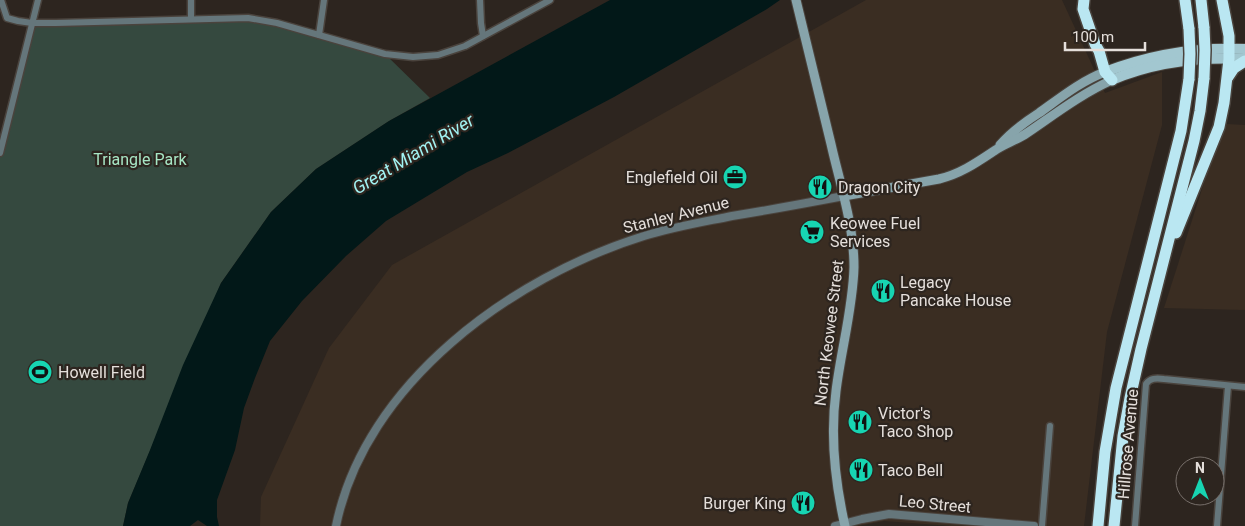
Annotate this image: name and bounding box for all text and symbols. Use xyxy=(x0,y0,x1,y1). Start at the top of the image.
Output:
scale bar xyxy=(1065,20,1145,52)
text: 100 m xyxy=(1072,28,1114,46)
water label: Great Miami River xyxy=(348,109,478,199)
park label: Triangle Park xyxy=(93,150,188,169)
office icon: Englefield Oil xyxy=(722,164,748,190)
place label: Englefield Oil xyxy=(626,168,718,187)
restaurant icon: Dragon City xyxy=(807,174,833,200)
place label: Dragon City xyxy=(838,178,921,197)
street label: Stanley Avenue xyxy=(621,193,731,237)
place label: Keowee Fuel Services xyxy=(830,214,920,251)
supermarket icon: Keowee Fuel Services xyxy=(799,219,825,245)
street label: North Keowee Street xyxy=(811,259,847,407)
place label: Legacy Pancake House xyxy=(900,273,1011,310)
restaurant icon: Legacy Pancake House xyxy=(870,278,896,304)
sports icon: Howell Field xyxy=(27,359,53,385)
place label: Howell Field xyxy=(58,363,145,382)
street label: Hillrose Avenue xyxy=(1114,388,1142,500)
place label: Victor's Taco Shop xyxy=(878,404,953,441)
restaurant icon: Victor's Taco Shop xyxy=(847,409,873,435)
north arrow xyxy=(1175,456,1225,506)
restaurant icon: Taco Bell xyxy=(848,457,874,483)
text: N xyxy=(1195,460,1205,476)
place label: Taco Bell xyxy=(878,461,943,480)
restaurant icon: Burger King xyxy=(790,490,816,516)
street label: Leo Street xyxy=(898,491,972,517)
place label: Burger King xyxy=(703,494,786,513)

